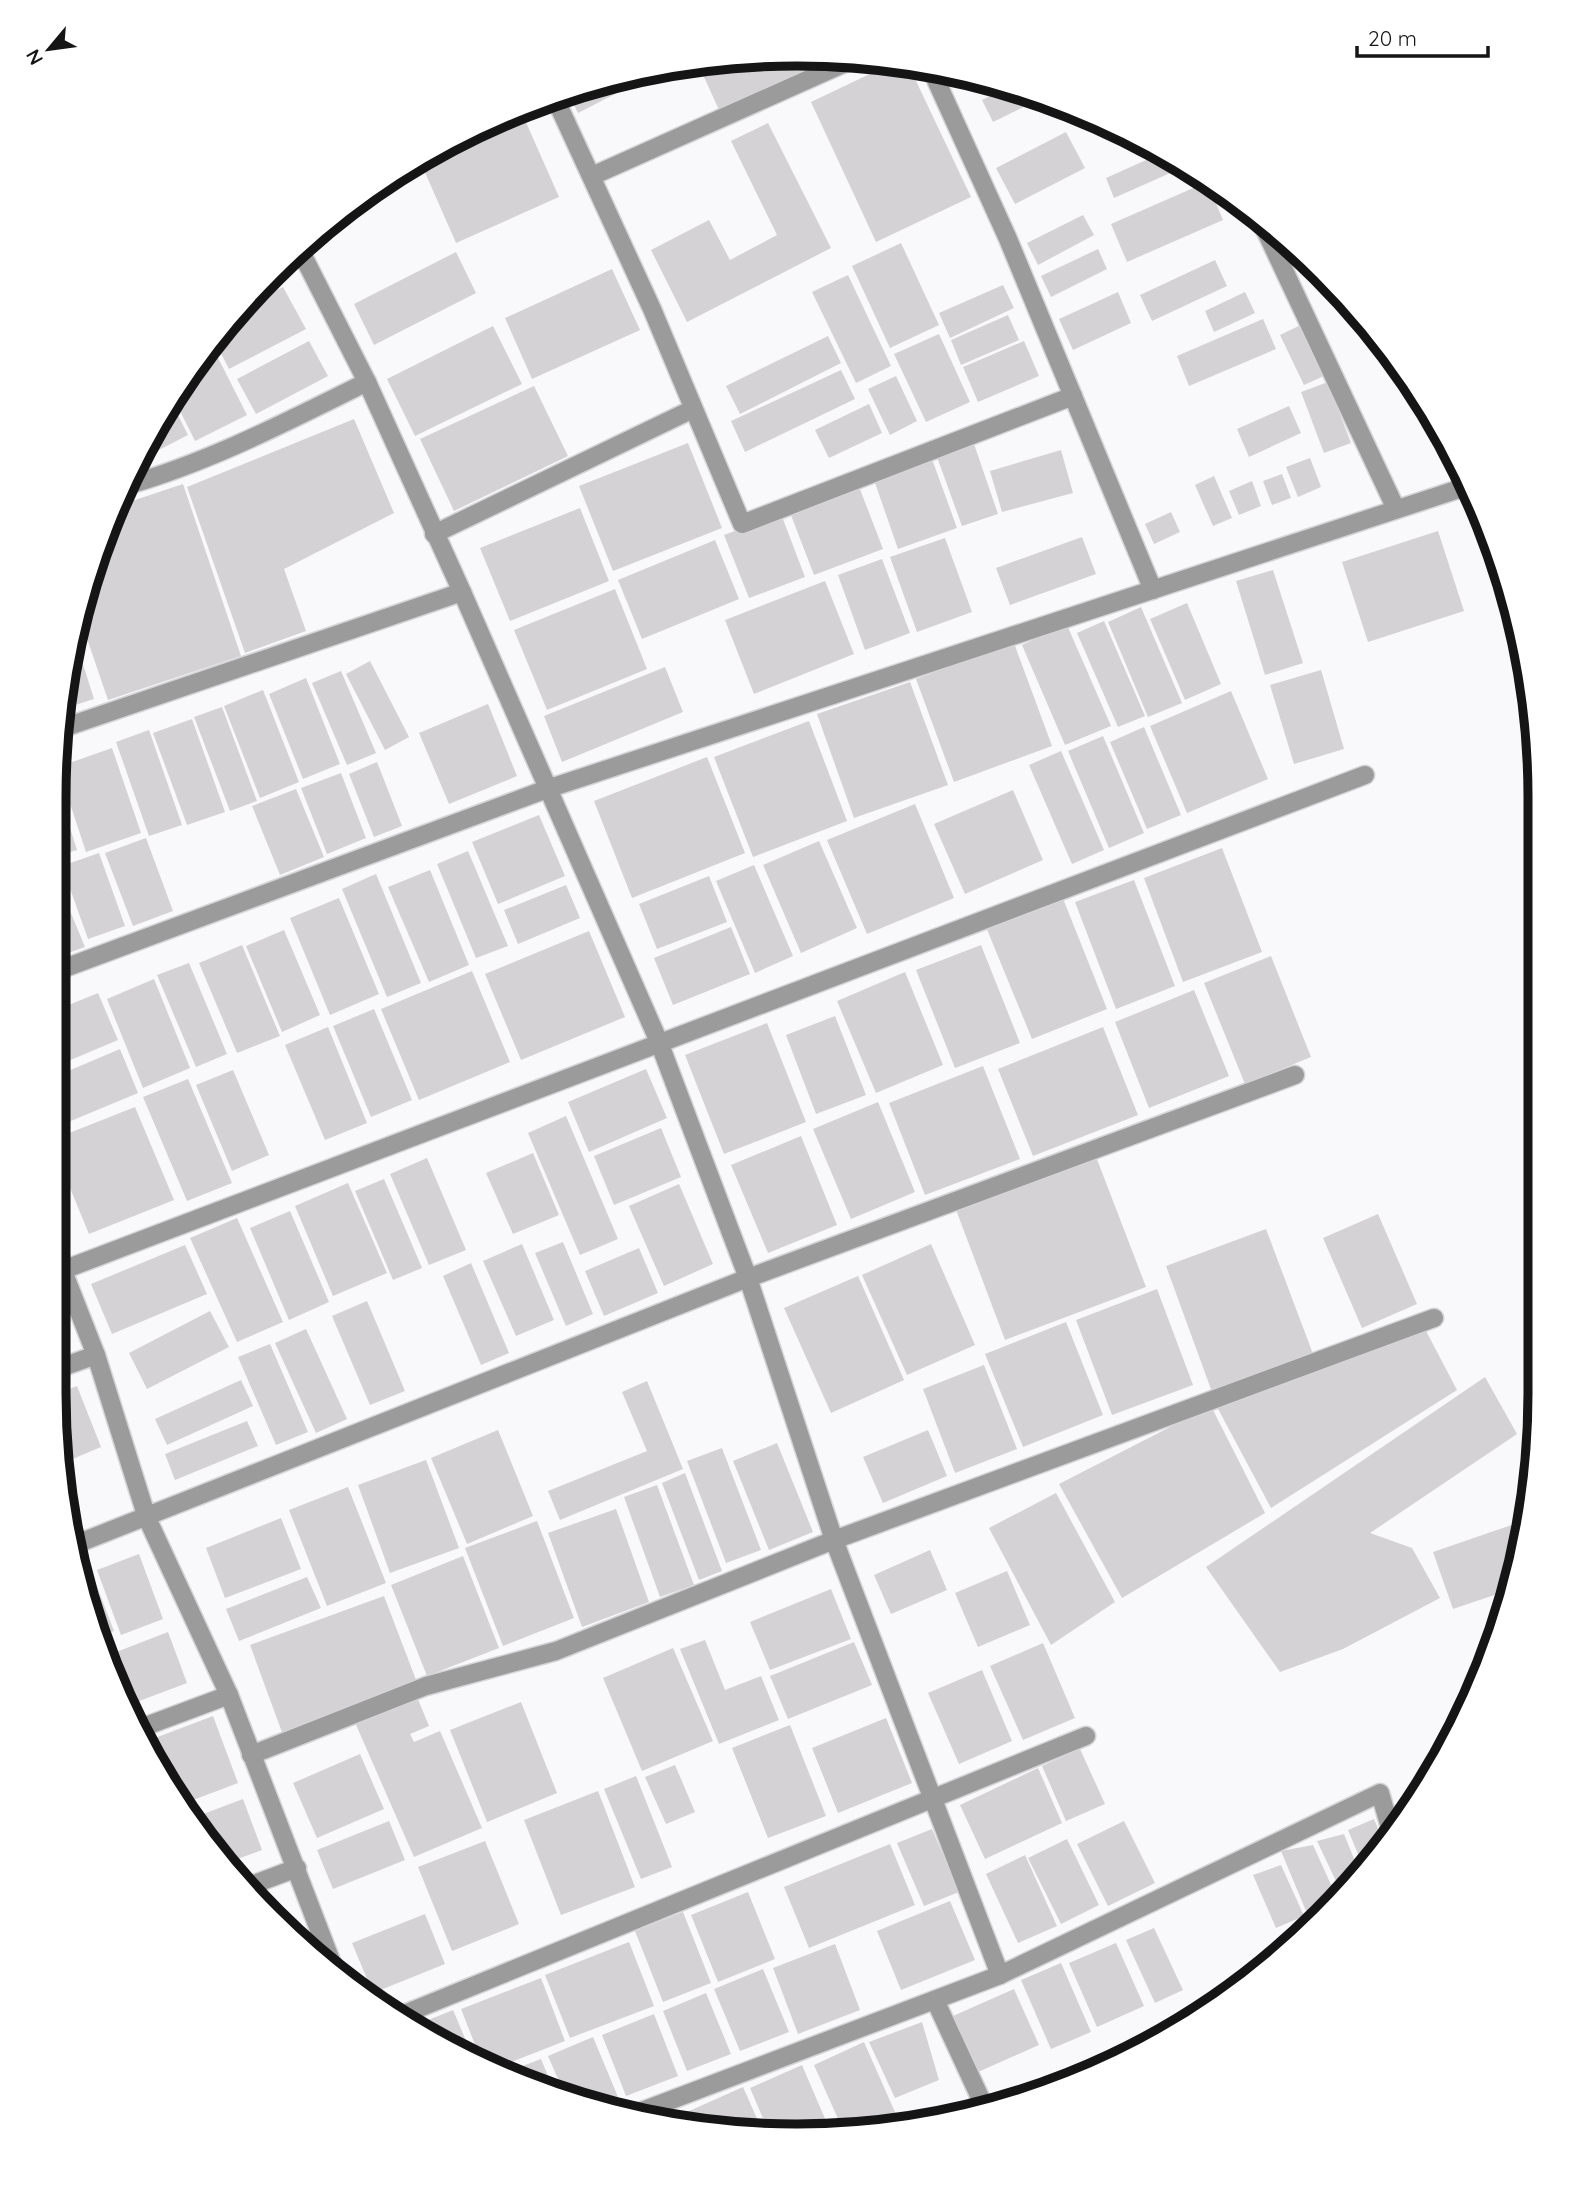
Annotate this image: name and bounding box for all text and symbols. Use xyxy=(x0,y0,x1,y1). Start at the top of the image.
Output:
north arrow xyxy=(14,14,84,84)
scale bar xyxy=(1357,14,1488,58)
text: 20 m xyxy=(1368,25,1417,51)
text: N xyxy=(20,45,48,69)

